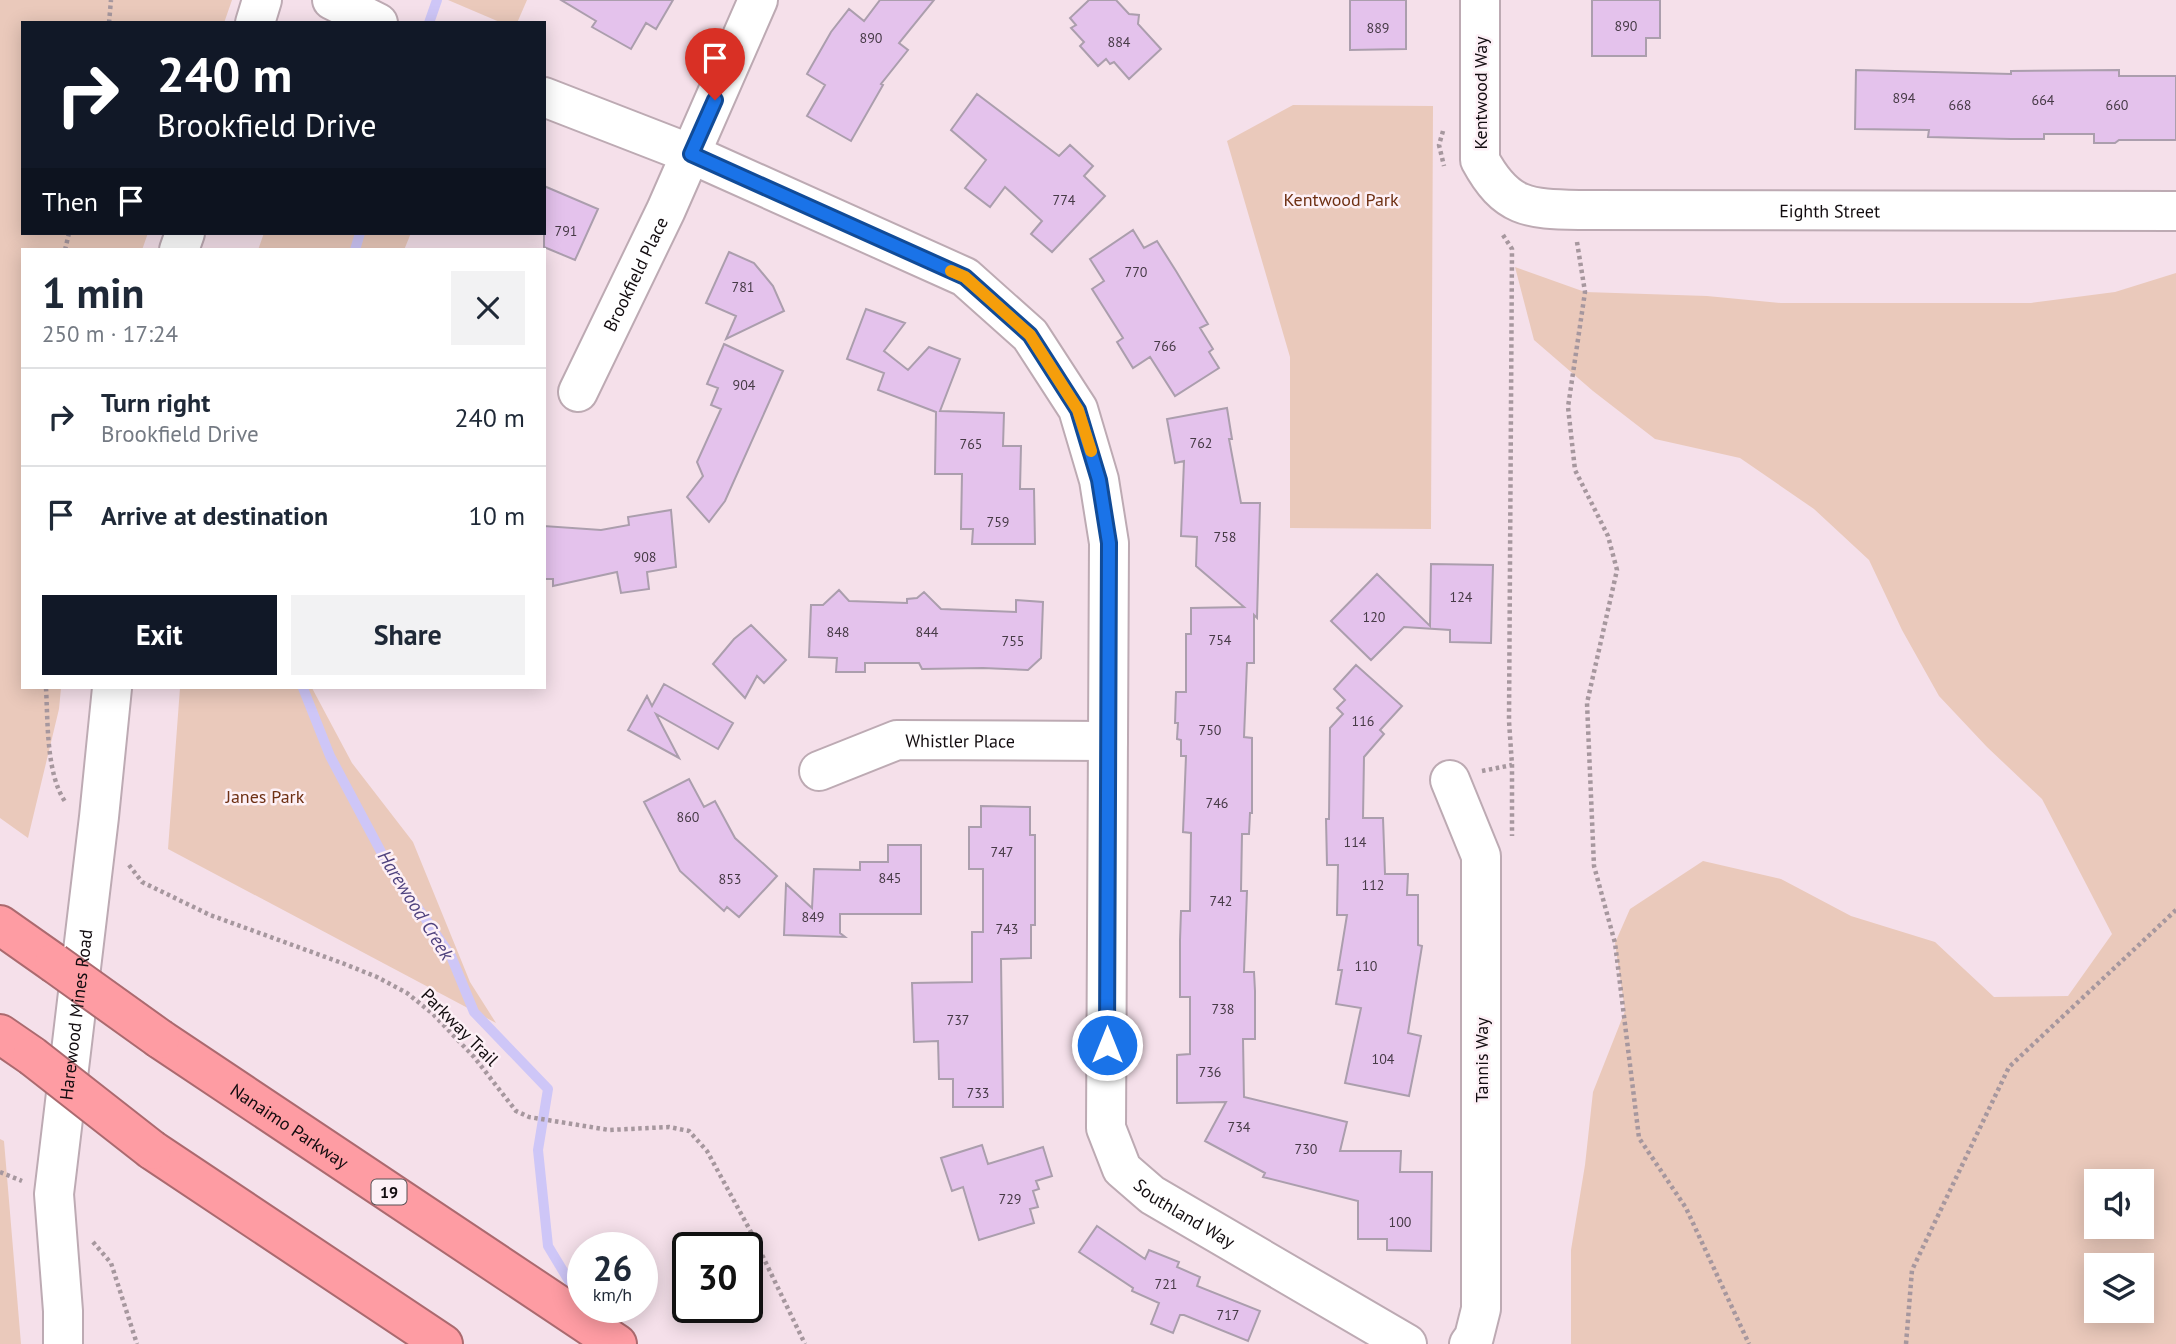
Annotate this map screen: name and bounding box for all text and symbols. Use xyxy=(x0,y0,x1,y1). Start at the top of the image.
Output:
house number: 890 xyxy=(1615,17,1638,35)
house number: 889 xyxy=(1367,19,1389,37)
pin xyxy=(685,28,745,100)
house number: 890 xyxy=(860,29,883,47)
house number: 884 xyxy=(1108,33,1131,51)
street label: Kentwood Way xyxy=(1469,36,1492,150)
icon: arrive xyxy=(696,39,734,77)
text: 240 m xyxy=(157,42,292,106)
icon: right xyxy=(42,49,133,140)
house number: 894 xyxy=(1893,89,1916,107)
house number: 664 xyxy=(2032,91,2055,109)
house number: 668 xyxy=(1949,96,1971,114)
house number: 660 xyxy=(2106,96,2129,114)
text: Brookfield Drive xyxy=(157,104,377,146)
icon: arrive xyxy=(112,182,150,220)
text: Then xyxy=(42,185,98,218)
park label: Kentwood Park xyxy=(1283,188,1399,211)
house number: 774 xyxy=(1053,191,1076,209)
street label: Eighth Street xyxy=(1779,199,1880,222)
street label: Brookfield Place xyxy=(598,213,672,335)
house number: 791 xyxy=(555,222,577,240)
house number: 770 xyxy=(1125,263,1148,281)
text: 1 min xyxy=(42,265,144,320)
button: close xyxy=(451,271,525,345)
house number: 781 xyxy=(732,278,754,296)
text: 250 m · 17:24 xyxy=(42,319,178,348)
house number: 766 xyxy=(1154,337,1176,355)
house number: 904 xyxy=(733,376,756,394)
text: Turn right xyxy=(101,386,210,419)
icon: right xyxy=(42,398,80,436)
text: 240 m xyxy=(454,401,525,434)
text: Brookfield Drive xyxy=(101,419,259,448)
house number: 762 xyxy=(1190,434,1212,452)
house number: 765 xyxy=(960,435,982,453)
icon: arrive xyxy=(42,496,80,534)
text: Arrive at destination xyxy=(101,499,328,532)
text: 10 m xyxy=(469,499,525,532)
house number: 759 xyxy=(987,513,1009,531)
house number: 758 xyxy=(1214,528,1236,546)
house number: 908 xyxy=(634,548,656,566)
house number: 124 xyxy=(1450,588,1473,606)
button: Exit xyxy=(42,595,277,675)
button: Share xyxy=(291,595,525,675)
house number: 120 xyxy=(1363,608,1386,626)
house number: 848 xyxy=(827,623,849,641)
house number: 844 xyxy=(916,623,939,641)
house number: 754 xyxy=(1209,631,1232,649)
house number: 755 xyxy=(1002,632,1024,650)
house number: 116 xyxy=(1352,712,1374,730)
house number: 750 xyxy=(1199,721,1222,739)
street label: Whistler Place xyxy=(905,729,1015,752)
park label: Janes Park xyxy=(225,785,305,808)
house number: 746 xyxy=(1206,794,1228,812)
house number: 860 xyxy=(677,808,700,826)
house number: 114 xyxy=(1344,833,1367,851)
house number: 747 xyxy=(991,843,1013,861)
water label: Harewood Creek xyxy=(373,846,460,966)
house number: 845 xyxy=(879,869,901,887)
house number: 853 xyxy=(719,870,741,888)
house number: 112 xyxy=(1362,876,1384,894)
house number: 742 xyxy=(1210,892,1232,910)
house number: 849 xyxy=(802,908,824,926)
house number: 743 xyxy=(996,920,1018,938)
street label: Harewood Mines Road xyxy=(54,928,97,1101)
house number: 110 xyxy=(1355,957,1378,975)
street label: Parkway Trail xyxy=(416,983,504,1071)
house number: 738 xyxy=(1212,1000,1234,1018)
position arrow xyxy=(1070,1008,1144,1082)
house number: 737 xyxy=(947,1011,969,1029)
street label: Tannis Way xyxy=(1470,1017,1493,1103)
house number: 104 xyxy=(1372,1050,1395,1068)
house number: 736 xyxy=(1199,1063,1221,1081)
street label: Nanaimo Parkway xyxy=(226,1078,354,1174)
house number: 733 xyxy=(967,1084,989,1102)
house number: 734 xyxy=(1228,1118,1251,1136)
house number: 730 xyxy=(1295,1140,1318,1158)
map controls xyxy=(2084,1169,2154,1323)
button: sound xyxy=(2084,1169,2154,1239)
street label: Southland Way xyxy=(1129,1173,1240,1253)
road number: 19 xyxy=(372,1180,406,1204)
house number: 729 xyxy=(999,1190,1021,1208)
house number: 100 xyxy=(1389,1213,1412,1231)
speed limit sign: 30 xyxy=(672,1232,763,1323)
text: 26 xyxy=(593,1245,632,1291)
button: layers xyxy=(2084,1253,2154,1323)
house number: 721 xyxy=(1155,1275,1177,1293)
text: km/h xyxy=(593,1283,632,1306)
house number: 717 xyxy=(1217,1306,1239,1324)

